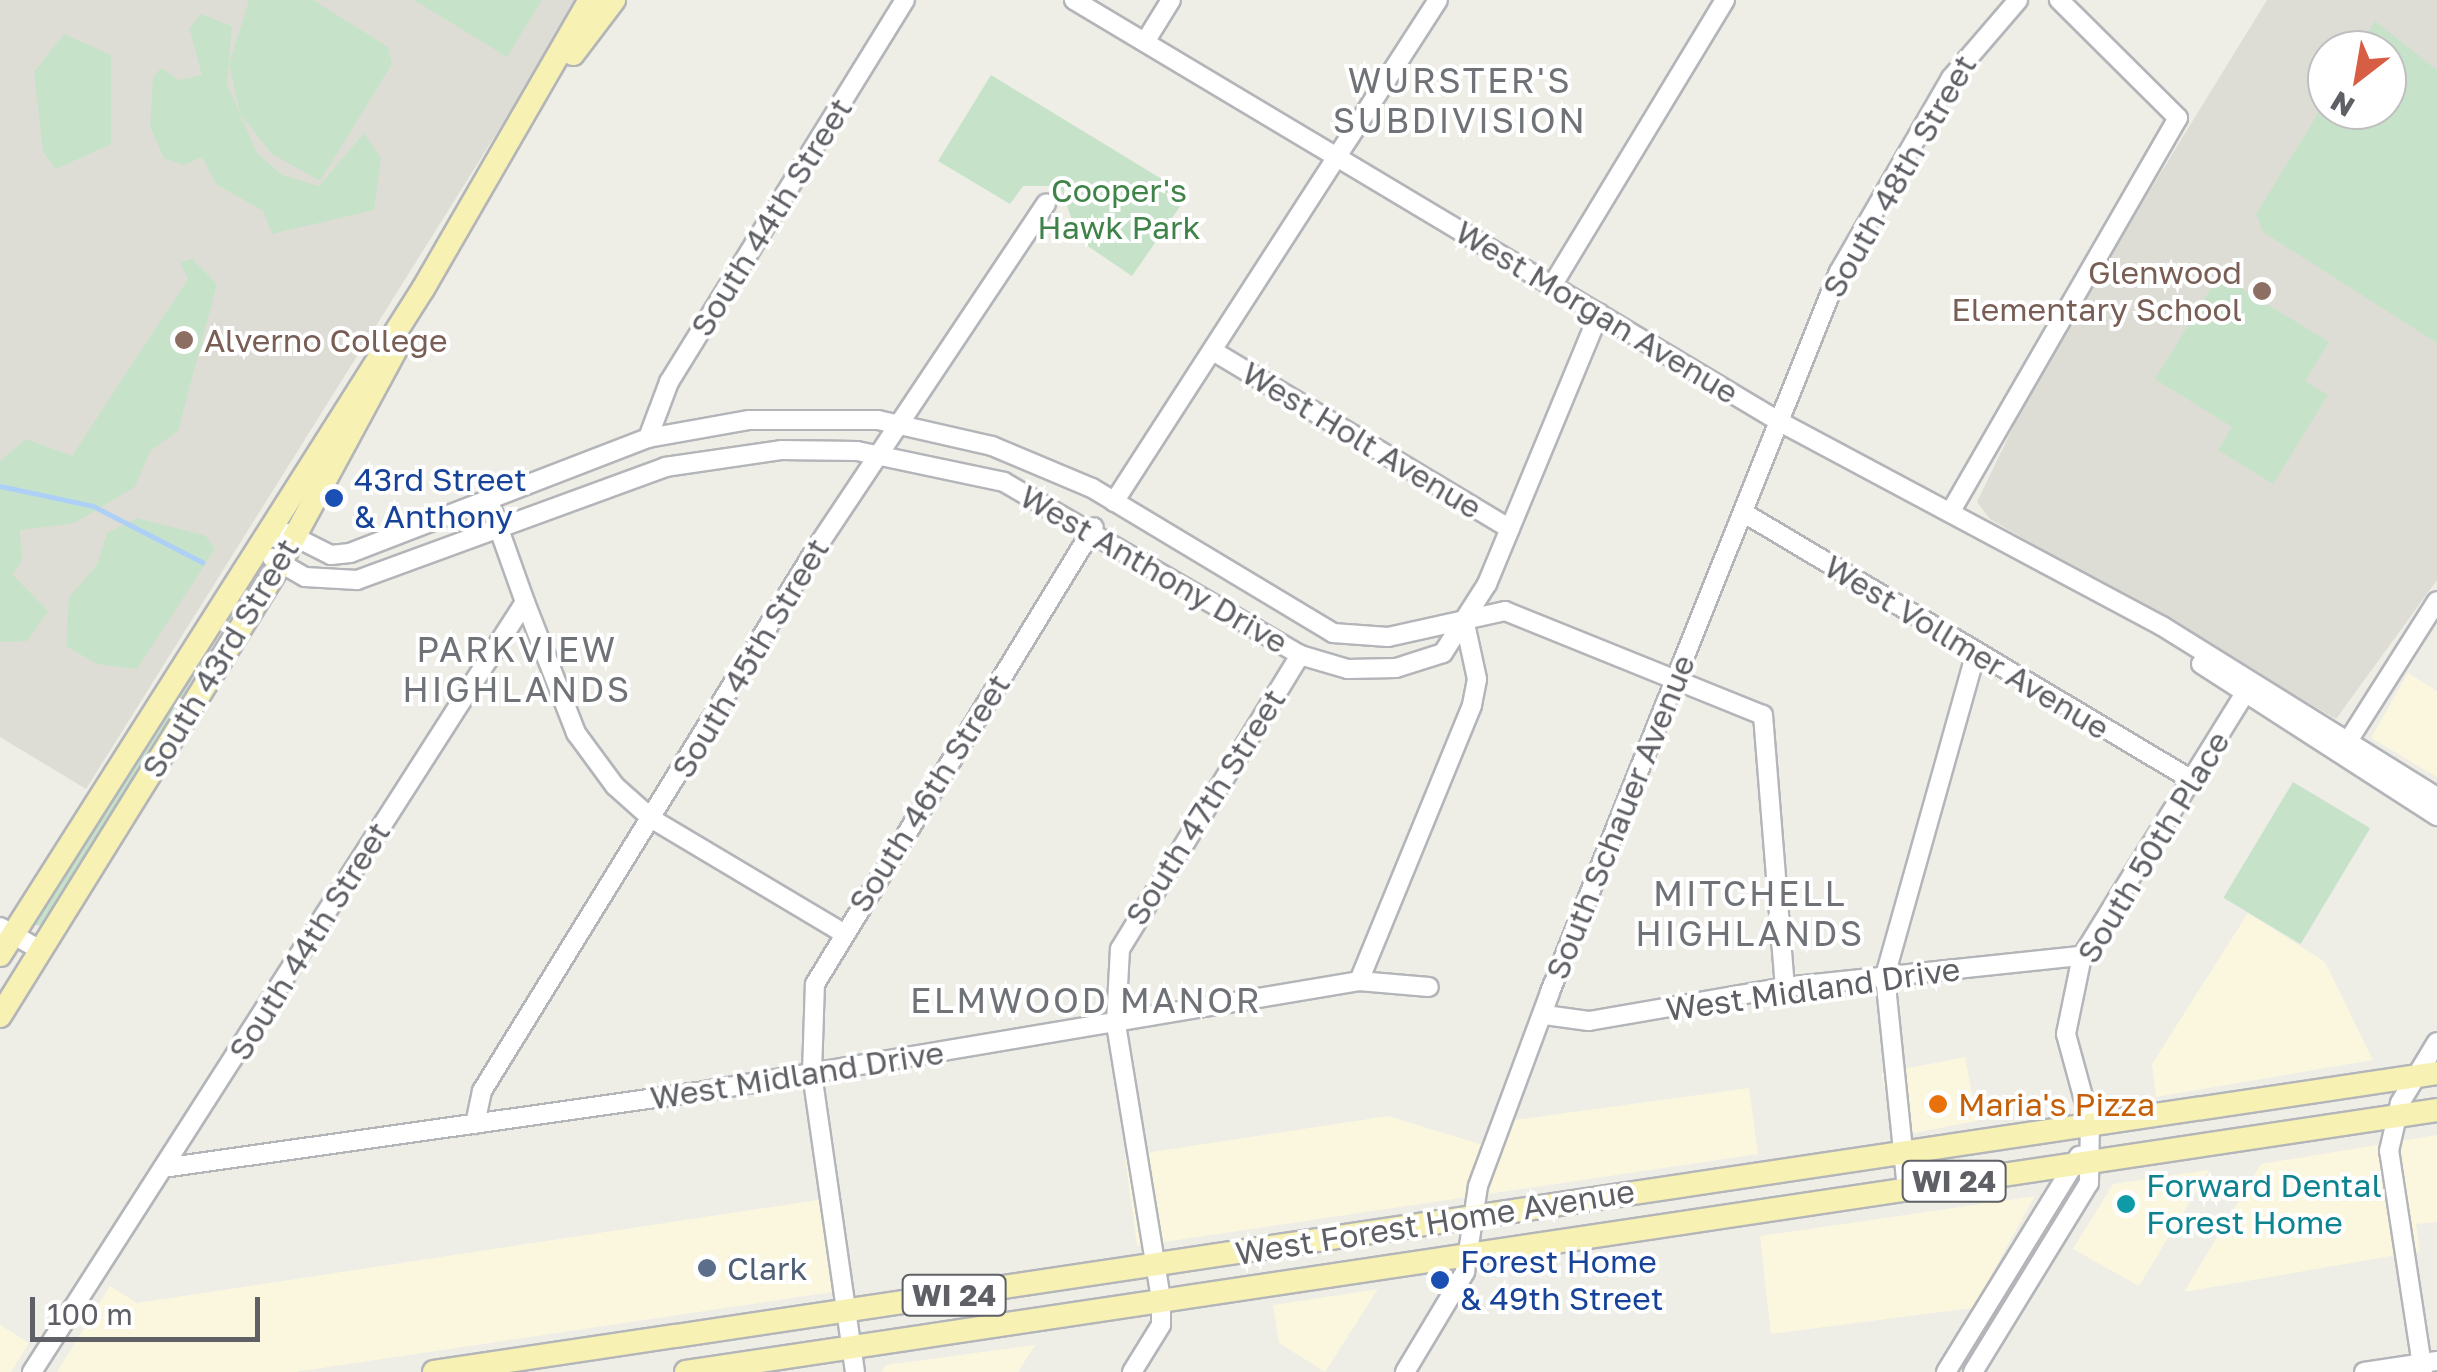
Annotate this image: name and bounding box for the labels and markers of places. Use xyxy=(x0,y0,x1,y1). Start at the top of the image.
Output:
place label: Glenwood Elementary School xyxy=(1951,254,2242,329)
marker: Glenwood Elementary School xyxy=(2251,280,2273,302)
place label: Alverno College xyxy=(204,321,448,359)
marker: Alverno College xyxy=(173,329,195,351)
place label: 43rd Street & Anthony xyxy=(354,461,527,536)
marker: 43rd Street & Anthony xyxy=(323,487,345,509)
place label: Maria's Pizza xyxy=(1958,1085,2155,1123)
marker: Maria's Pizza xyxy=(1927,1093,1949,1115)
place label: Forward Dental Forest Home xyxy=(2146,1167,2382,1242)
marker: Forward Dental Forest Home xyxy=(2115,1193,2137,1215)
place label: Forest Home & 49th Street xyxy=(1460,1243,1664,1318)
place label: Clark xyxy=(727,1249,808,1287)
marker: Clark xyxy=(696,1257,718,1279)
marker: Forest Home & 49th Street xyxy=(1429,1269,1451,1291)

